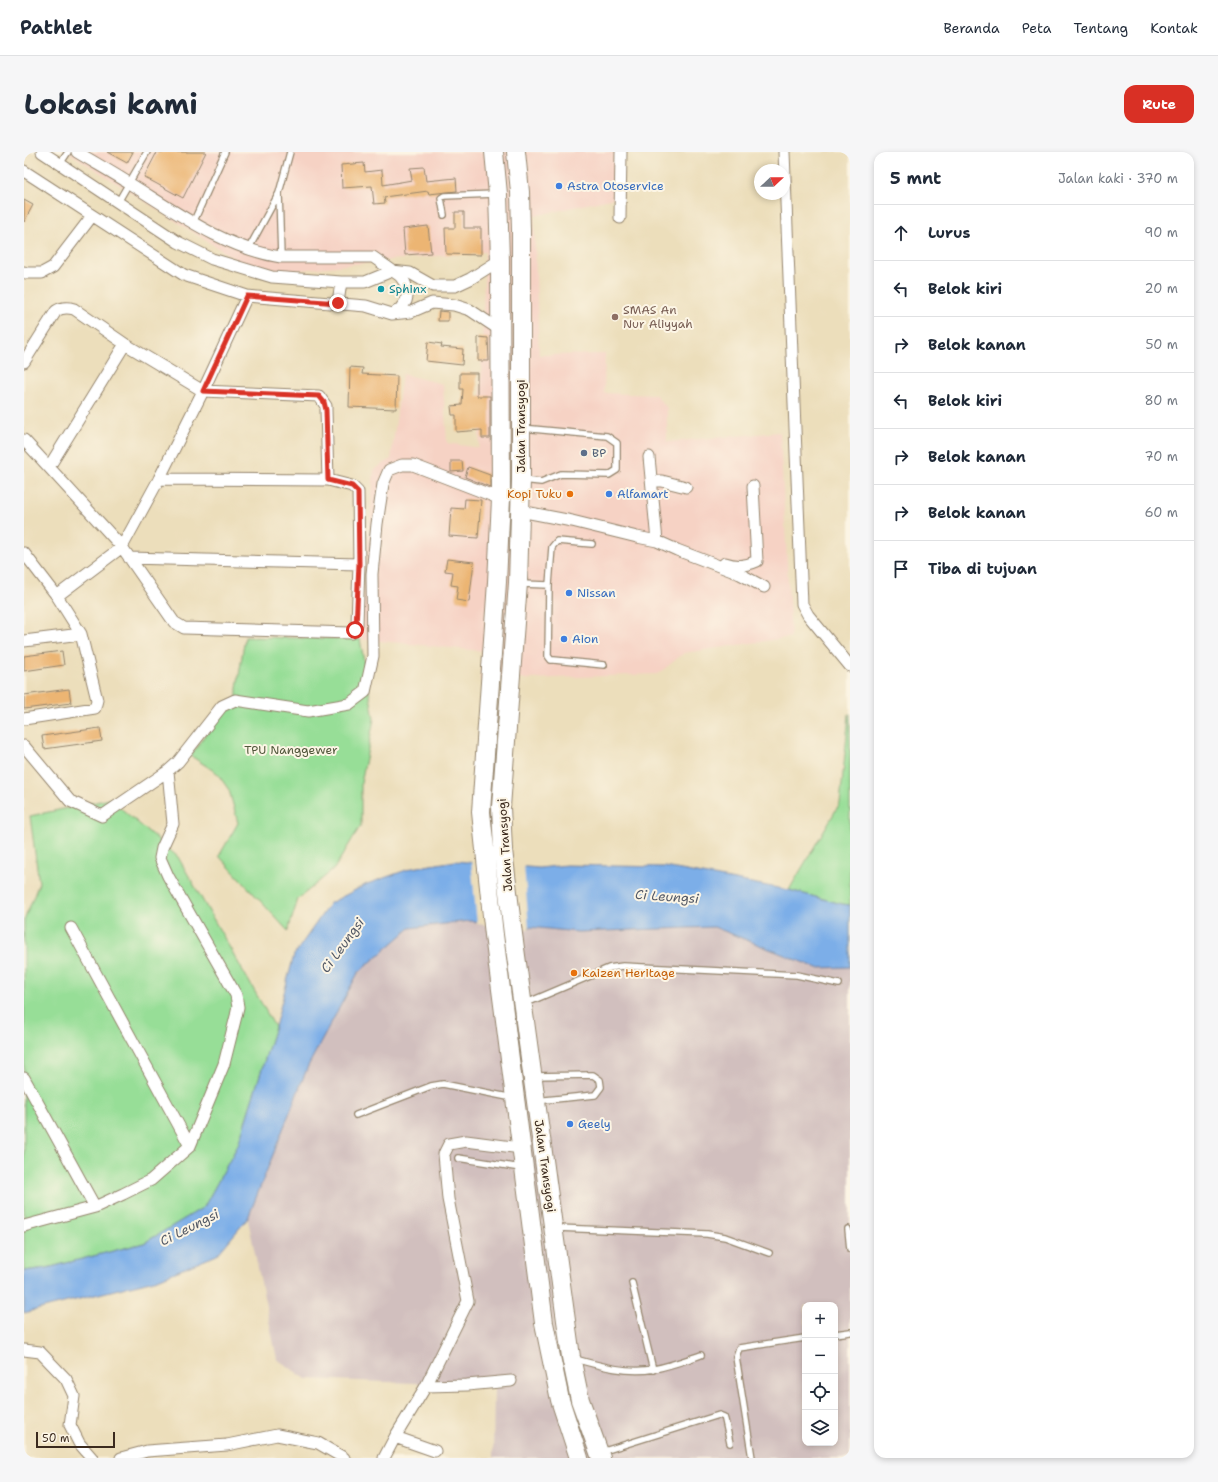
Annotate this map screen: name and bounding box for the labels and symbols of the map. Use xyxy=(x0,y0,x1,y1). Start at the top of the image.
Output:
north arrow xyxy=(754,164,790,200)
place label: Astra Otoservice xyxy=(567,178,664,194)
marker: Astra Otoservice xyxy=(554,181,564,191)
place label: Sphinx xyxy=(389,281,426,297)
marker: Sphinx xyxy=(376,284,386,294)
route end xyxy=(329,294,347,312)
place label: SMAS An Nur Aliyyah xyxy=(623,302,693,332)
marker: SMAS An Nur Aliyyah xyxy=(610,312,620,322)
street label: Jalan Transyogi xyxy=(513,379,529,473)
place label: BP xyxy=(592,445,606,461)
marker: BP xyxy=(579,448,589,458)
place label: Kopi Tuku xyxy=(507,486,562,502)
place label: Alfamart xyxy=(617,486,669,502)
marker: Kopi Tuku xyxy=(565,489,575,499)
marker: Alfamart xyxy=(604,489,614,499)
place label: Nissan xyxy=(577,585,616,601)
marker: Nissan xyxy=(564,588,574,598)
route start xyxy=(346,621,364,639)
place label: Aion xyxy=(572,631,598,647)
marker: Aion xyxy=(559,634,569,644)
park label: TPU Nanggewer xyxy=(244,742,338,758)
street label: Jalan Transyogi xyxy=(494,798,516,892)
water label: Ci Leungsi xyxy=(635,886,700,907)
water label: Ci Leungsi xyxy=(317,914,368,976)
place label: Kaizen Heritage xyxy=(582,965,675,981)
marker: Kaizen Heritage xyxy=(569,968,579,978)
place label: Geely xyxy=(578,1116,611,1132)
street label: Jalan Transyogi xyxy=(531,1119,559,1213)
marker: Geely xyxy=(565,1119,575,1129)
water label: Ci Leungsi xyxy=(157,1205,222,1249)
scale bar xyxy=(36,1430,115,1449)

